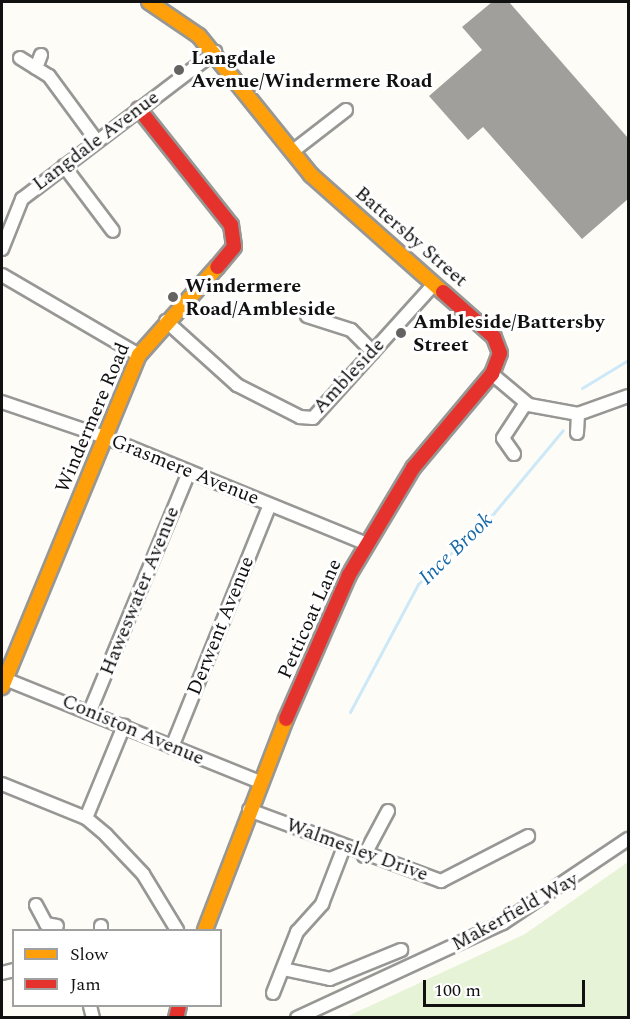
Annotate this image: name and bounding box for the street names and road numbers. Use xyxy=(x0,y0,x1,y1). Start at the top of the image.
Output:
street label: Langdale Avenue xyxy=(28,86,164,196)
street label: Battersby Street xyxy=(350,182,472,292)
street label: Ambleside xyxy=(308,333,390,419)
street label: Windermere Road xyxy=(51,339,135,497)
street label: Grasmere Avenue xyxy=(108,429,262,511)
street label: Haweswater Avenue xyxy=(95,503,185,679)
street label: Derwent Avenue xyxy=(182,553,260,699)
street label: Petticoat Lane xyxy=(273,555,347,683)
street label: Coniston Avenue xyxy=(58,689,208,771)
street label: Walmesley Drive xyxy=(283,813,431,887)
street label: Makerfield Way xyxy=(448,867,582,957)

